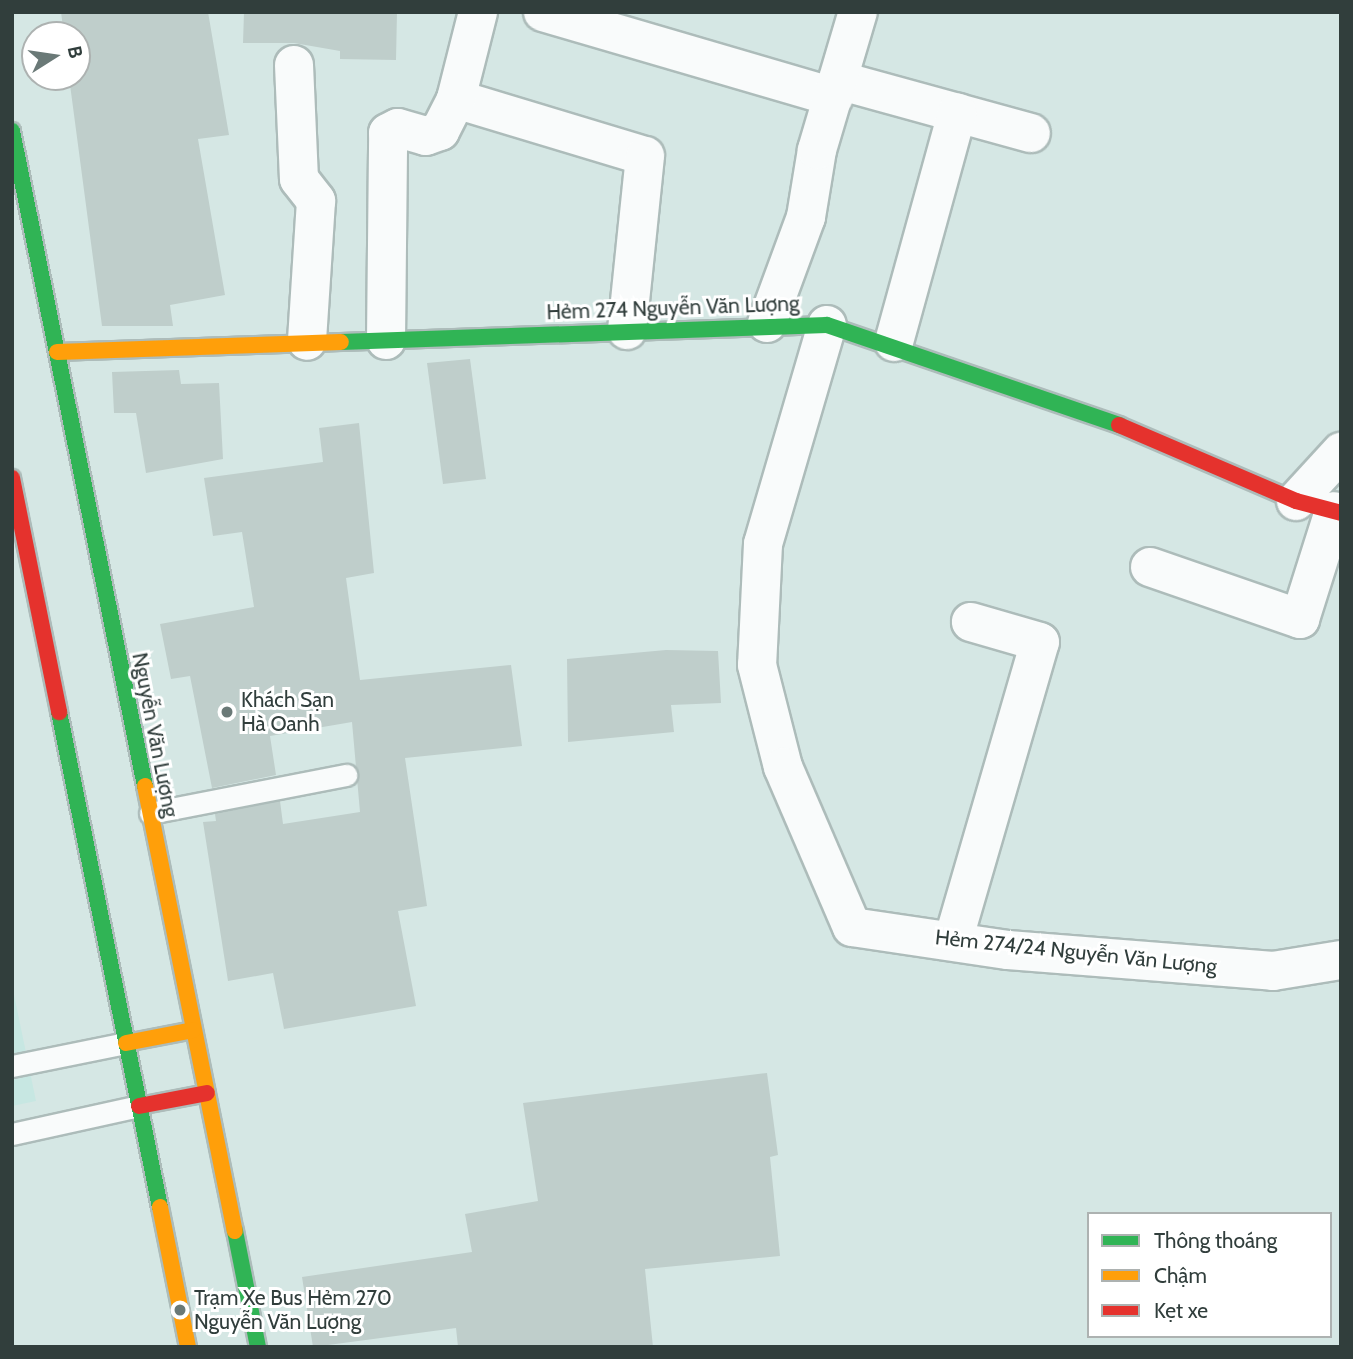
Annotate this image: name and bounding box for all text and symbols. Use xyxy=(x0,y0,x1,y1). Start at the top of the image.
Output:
north arrow xyxy=(21,21,91,91)
text: B xyxy=(63,44,88,60)
street label: Hẻm 274 Nguyễn Văn Lượng xyxy=(546,291,800,325)
street label: Nguyễn Văn Lượng xyxy=(127,651,183,819)
place label: Khách Sạn Hà Oanh xyxy=(241,687,334,737)
marker: Khách Sạn Hà Oanh xyxy=(219,704,235,720)
street label: Hẻm 274/24 Nguyễn Văn Lượng xyxy=(934,925,1218,979)
legend xyxy=(1087,1212,1332,1338)
text: Thông thoáng xyxy=(1154,1228,1277,1253)
text: Chậm xyxy=(1154,1263,1207,1288)
place label: Trạm Xe Bus Hẻm 270 Nguyễn Văn Lượng xyxy=(194,1285,392,1335)
text: Kẹt xe xyxy=(1154,1298,1208,1323)
marker: Trạm Xe Bus Hẻm 270 Nguyễn Văn Lượng xyxy=(172,1302,188,1318)

